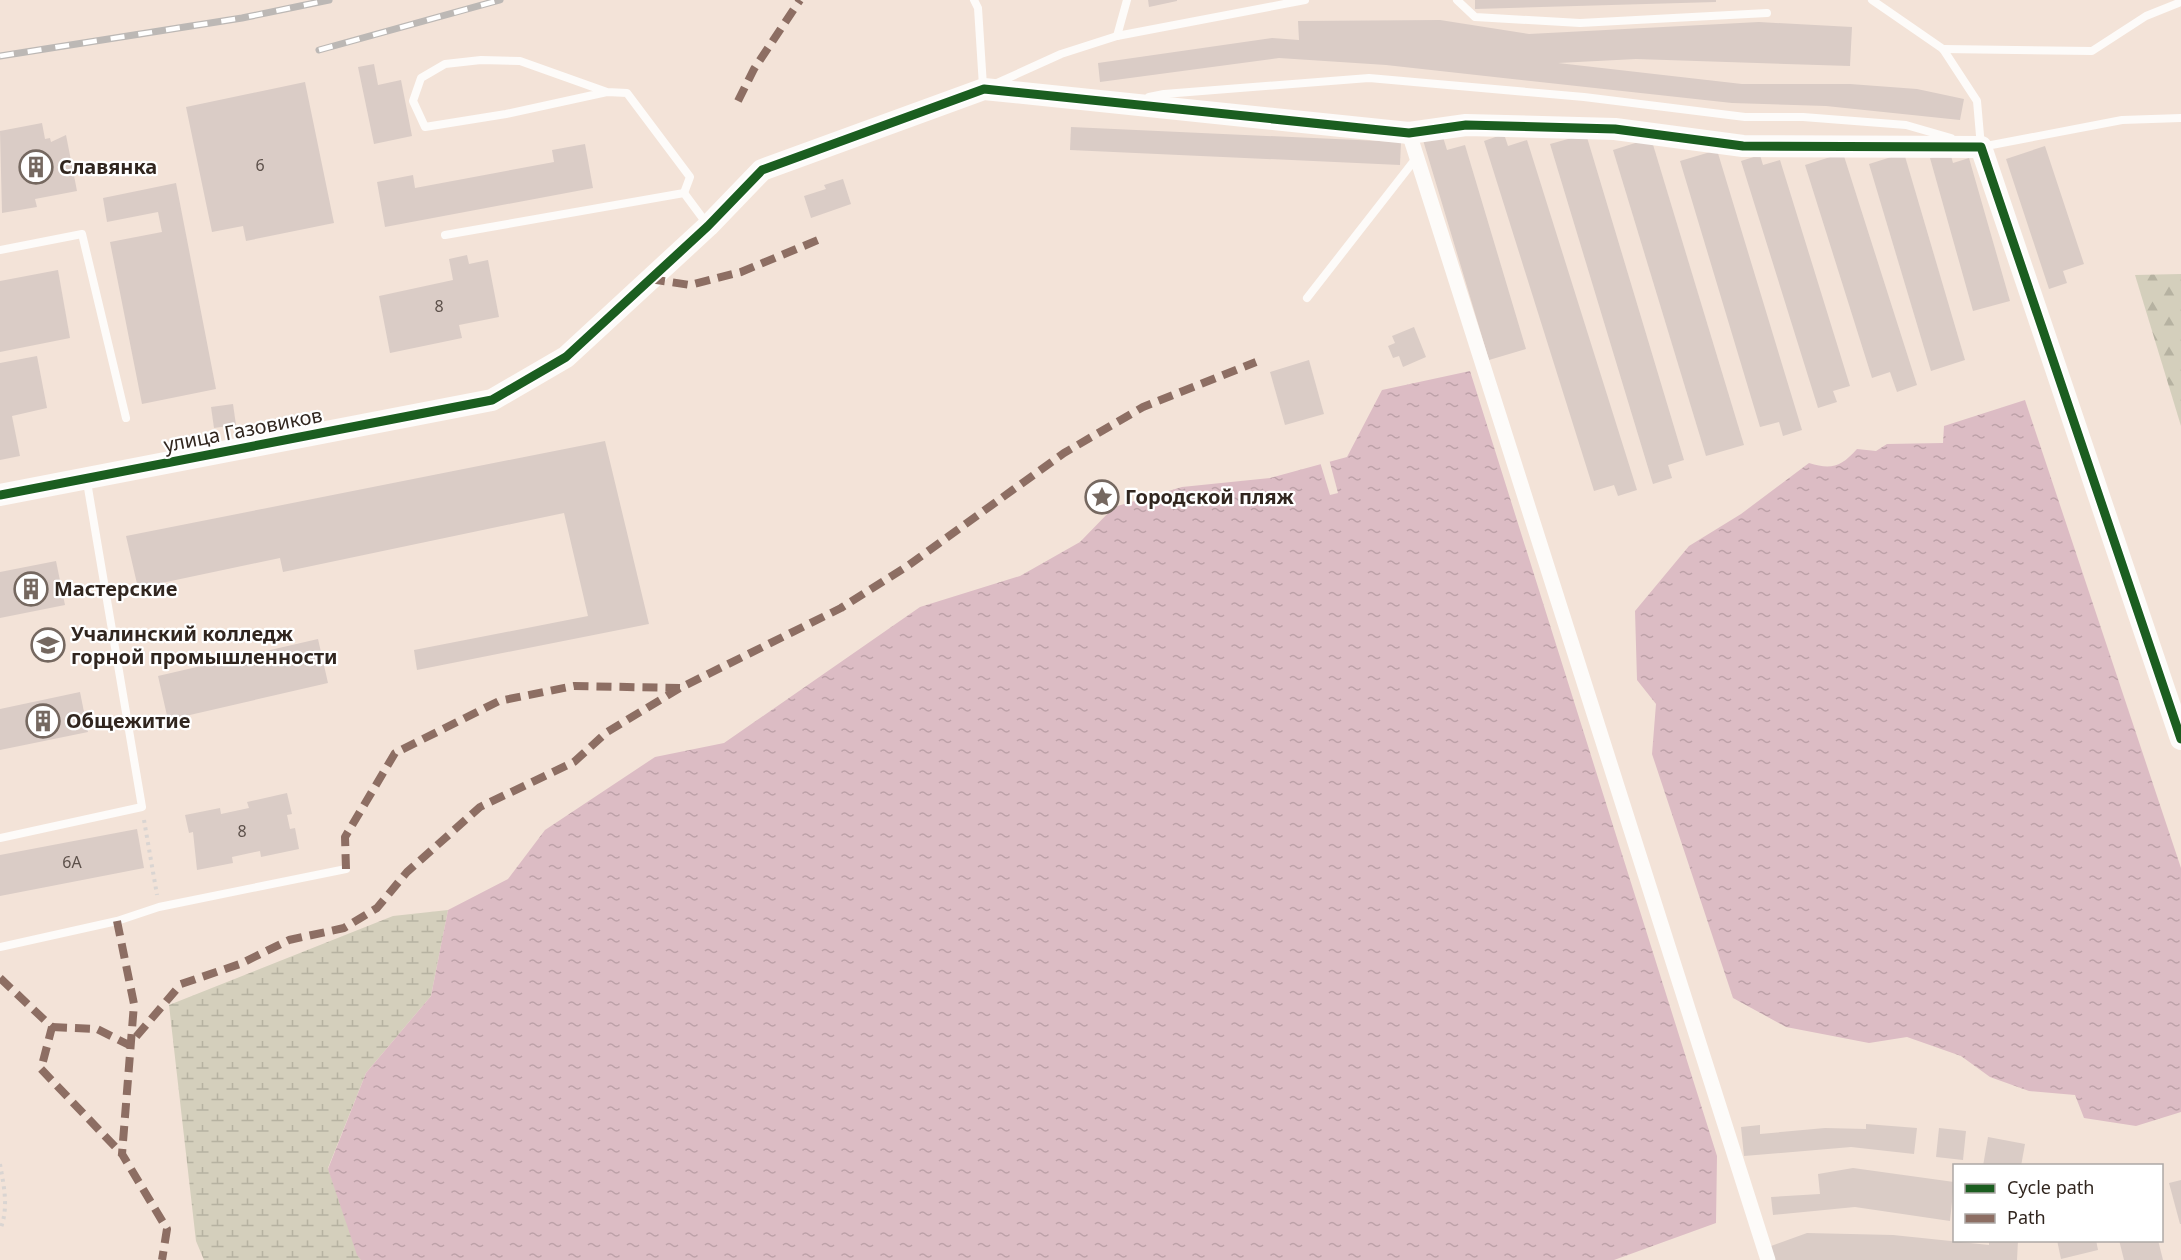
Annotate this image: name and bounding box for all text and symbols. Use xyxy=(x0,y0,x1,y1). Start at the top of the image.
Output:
building icon: Славянка xyxy=(18,149,54,185)
place label: Славянка xyxy=(59,153,157,180)
house number: 6 xyxy=(255,154,265,176)
house number: 8 xyxy=(434,295,444,317)
street label: улица Газовиков xyxy=(161,401,325,458)
place icon: Городской пляж xyxy=(1084,479,1120,515)
place label: Городской пляж xyxy=(1125,483,1295,510)
building icon: Мастерские xyxy=(13,571,49,607)
place label: Мастерские xyxy=(54,575,178,602)
place label: Учалинский колледж горной промышленности xyxy=(71,620,338,670)
school or university icon: Учалинский колледж горной промышленности xyxy=(30,627,66,663)
building icon: Общежитие xyxy=(25,703,61,739)
place label: Общежитие xyxy=(66,707,190,734)
house number: 8 xyxy=(237,820,247,842)
house number: 6А xyxy=(62,851,82,873)
legend xyxy=(1953,1164,2163,1242)
text: Cycle path xyxy=(2007,1175,2094,1199)
text: Path xyxy=(2007,1205,2046,1229)

